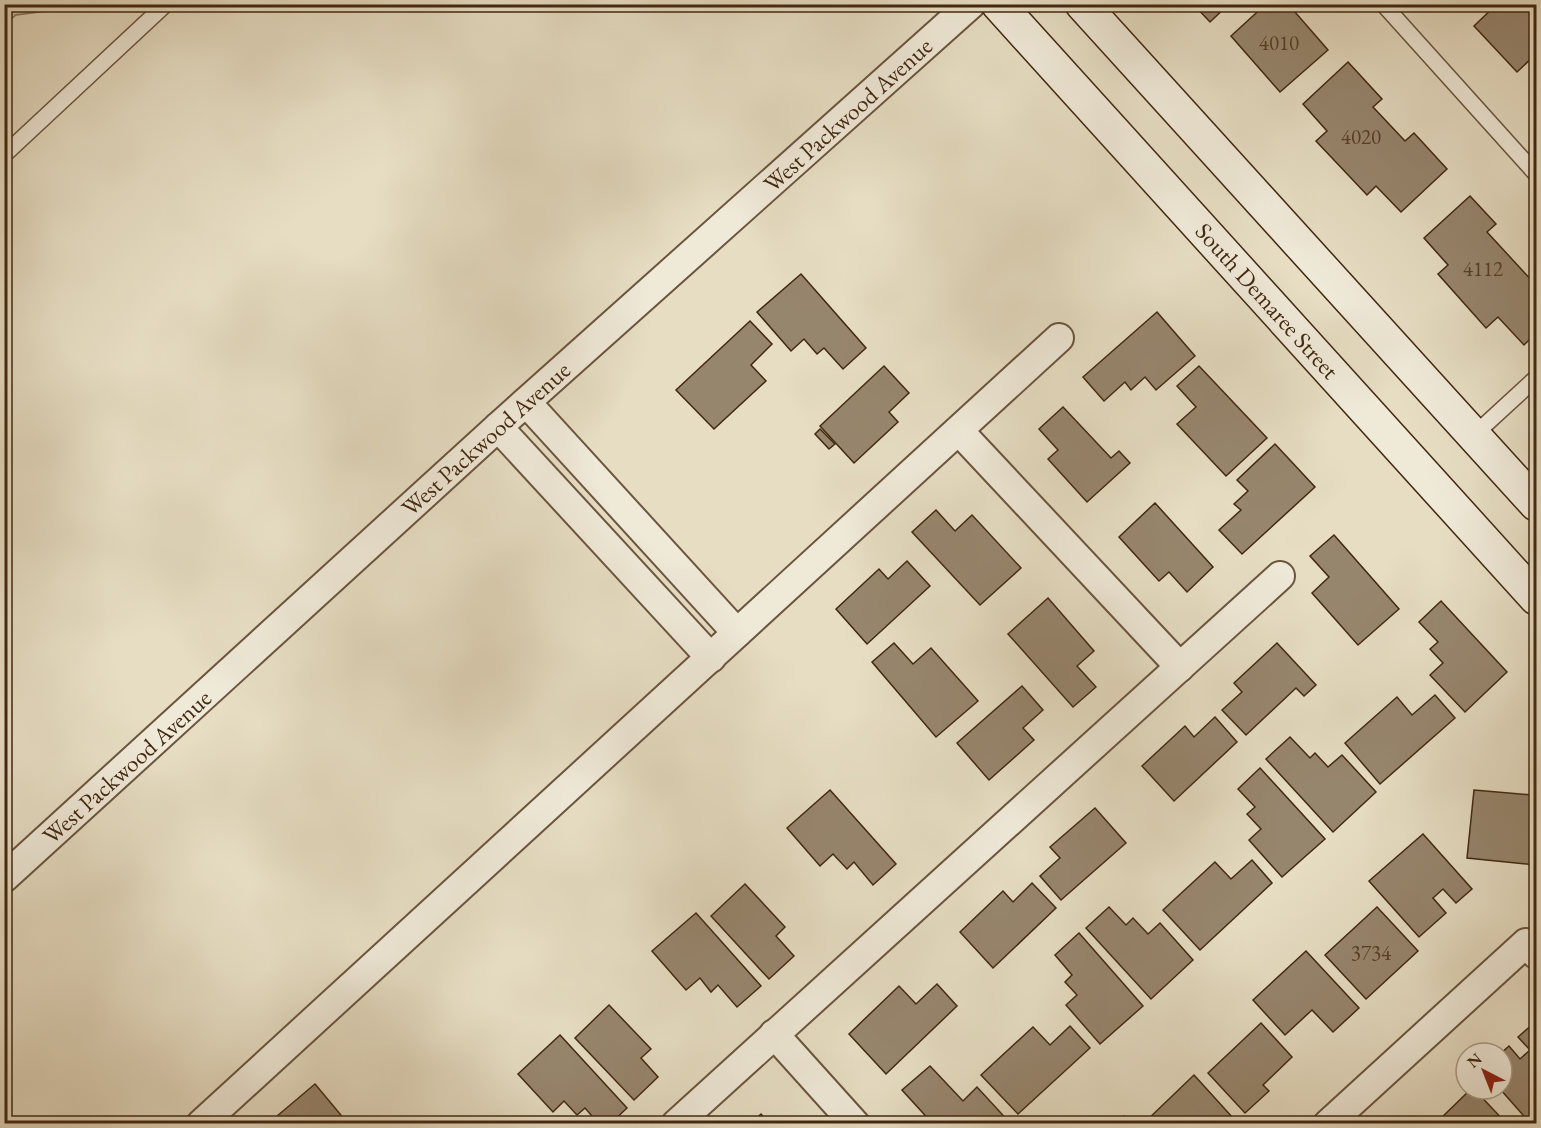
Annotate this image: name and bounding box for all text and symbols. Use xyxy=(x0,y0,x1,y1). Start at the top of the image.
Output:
house number: 4010 xyxy=(1259,29,1299,56)
street label: West Packwood Avenue xyxy=(757,30,939,199)
house number: 4020 xyxy=(1341,123,1381,150)
street label: South Demaree Street xyxy=(1189,216,1346,386)
house number: 4112 xyxy=(1463,255,1503,282)
street label: West Packwood Avenue xyxy=(395,354,577,523)
street label: West Packwood Avenue xyxy=(36,682,218,851)
house number: 3734 xyxy=(1351,939,1392,966)
north arrow xyxy=(1454,1041,1514,1101)
text: N xyxy=(1462,1048,1486,1072)

